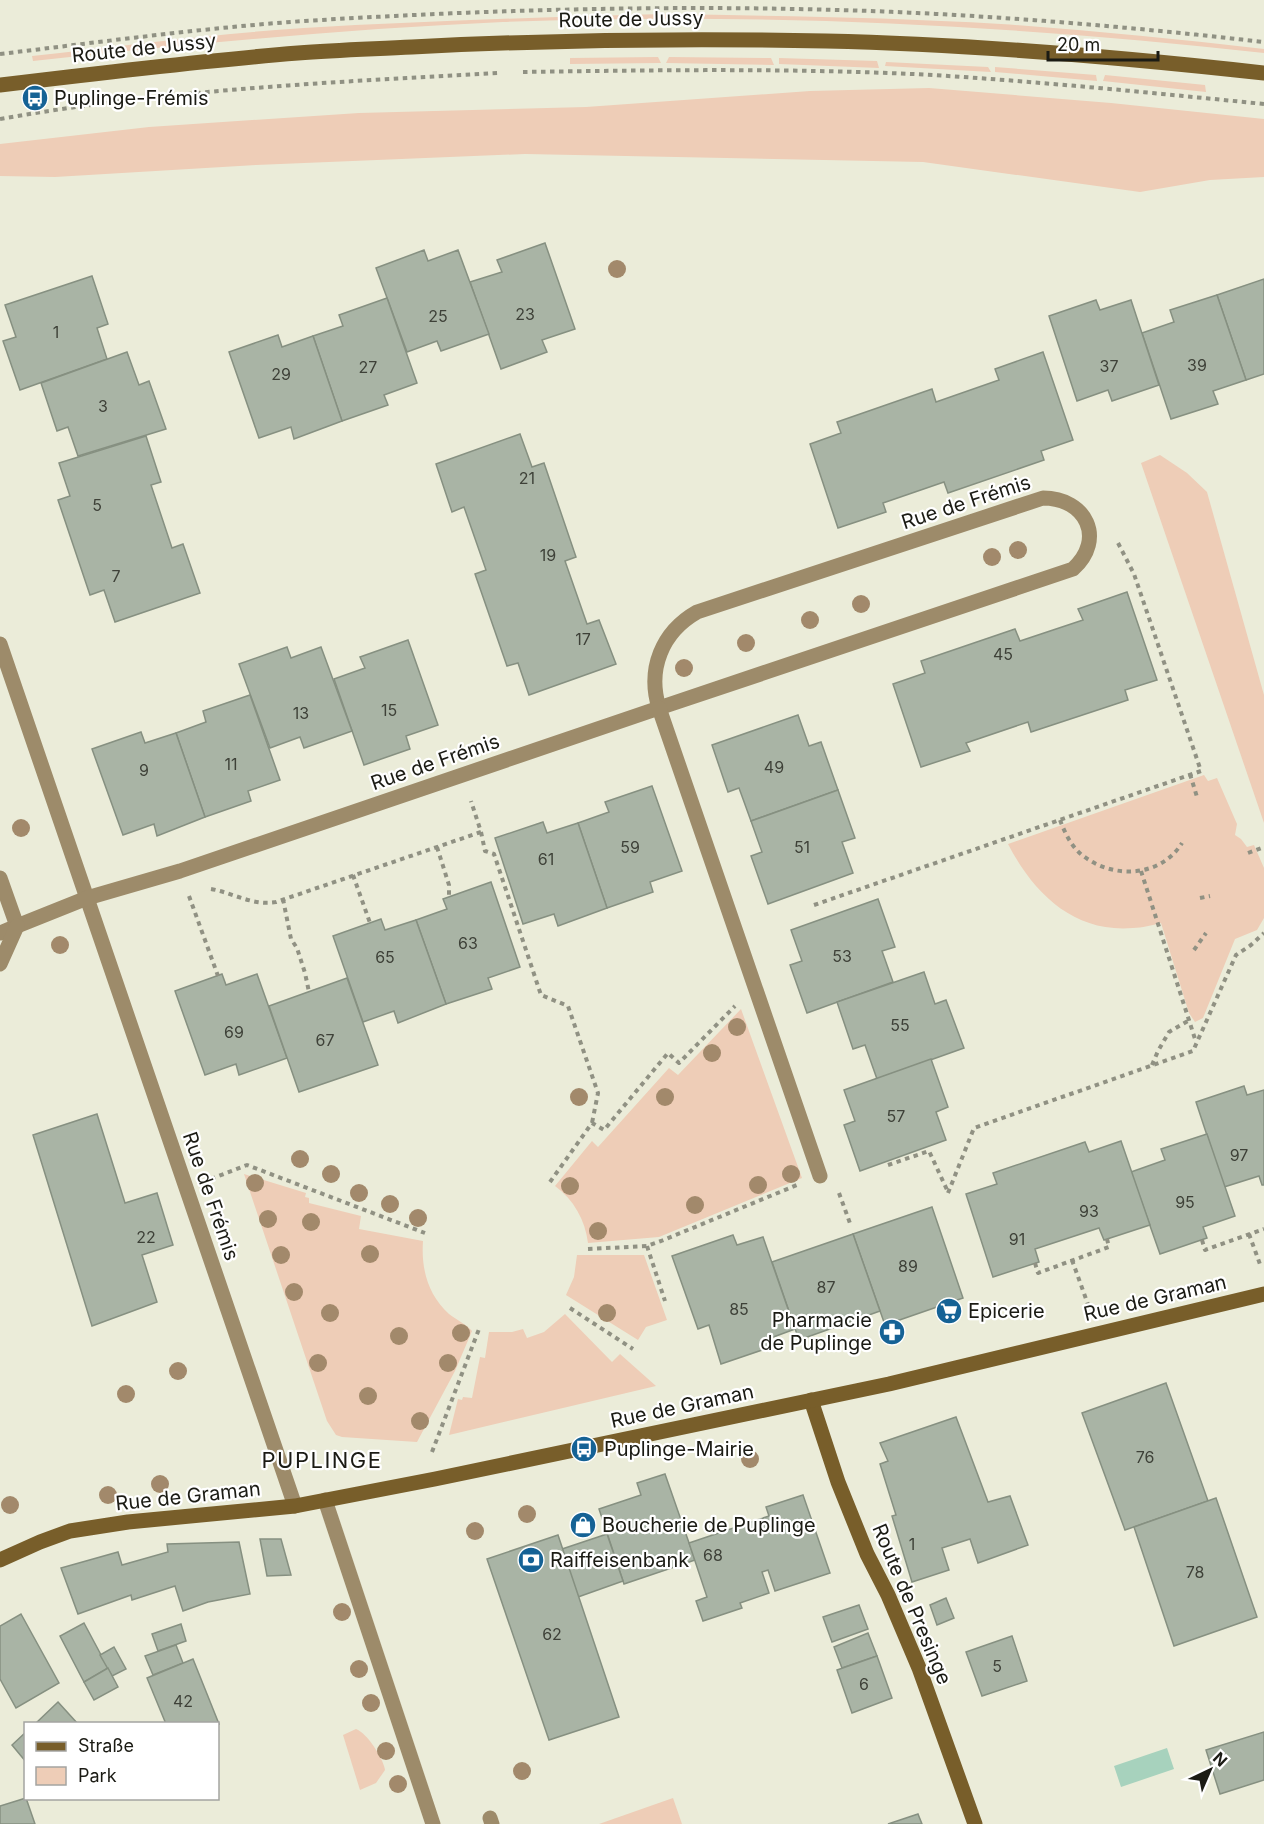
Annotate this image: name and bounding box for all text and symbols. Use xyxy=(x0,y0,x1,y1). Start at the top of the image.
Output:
street label: Route de Jussy xyxy=(558,6,704,32)
scale bar xyxy=(1048,24,1158,62)
street label: Route de Jussy xyxy=(71,28,217,68)
text: 20 m xyxy=(1057,34,1100,55)
bus stop icon: Puplinge-Frémis xyxy=(20,83,50,113)
place label: Puplinge-Frémis xyxy=(54,86,208,110)
house number: 23 xyxy=(515,304,535,324)
house number: 25 xyxy=(428,306,448,326)
house number: 1 xyxy=(53,322,59,342)
house number: 39 xyxy=(1187,355,1207,375)
house number: 37 xyxy=(1100,356,1118,376)
house number: 27 xyxy=(359,357,377,377)
house number: 29 xyxy=(271,364,291,384)
house number: 3 xyxy=(98,396,108,416)
house number: 21 xyxy=(519,468,535,488)
street label: Rue de Frémis xyxy=(898,470,1034,534)
house number: 5 xyxy=(92,495,102,515)
house number: 19 xyxy=(540,545,556,565)
house number: 7 xyxy=(111,566,121,586)
house number: 17 xyxy=(575,629,591,649)
house number: 45 xyxy=(993,644,1013,664)
house number: 15 xyxy=(381,700,397,720)
house number: 13 xyxy=(293,703,309,723)
street label: Rue de Frémis xyxy=(367,729,503,795)
house number: 11 xyxy=(224,754,238,774)
house number: 49 xyxy=(764,757,784,777)
house number: 9 xyxy=(139,760,149,780)
house number: 59 xyxy=(620,837,640,857)
house number: 51 xyxy=(794,837,810,857)
house number: 61 xyxy=(538,849,554,869)
house number: 63 xyxy=(458,933,478,953)
house number: 53 xyxy=(832,946,852,966)
house number: 65 xyxy=(375,947,395,967)
house number: 55 xyxy=(890,1015,910,1035)
house number: 69 xyxy=(224,1022,244,1042)
house number: 67 xyxy=(316,1030,334,1050)
house number: 57 xyxy=(887,1106,905,1126)
street label: Rue de Frémis xyxy=(178,1128,244,1264)
house number: 97 xyxy=(1230,1145,1248,1165)
house number: 95 xyxy=(1175,1192,1195,1212)
house number: 93 xyxy=(1079,1201,1099,1221)
house number: 22 xyxy=(136,1227,156,1247)
house number: 91 xyxy=(1009,1229,1025,1249)
house number: 89 xyxy=(898,1256,918,1276)
street label: Rue de Graman xyxy=(1081,1270,1229,1326)
house number: 87 xyxy=(817,1277,835,1297)
supermarket icon: Epicerie xyxy=(934,1296,964,1326)
house number: 85 xyxy=(729,1299,749,1319)
place label: Epicerie xyxy=(968,1299,1045,1323)
place label: Pharmacie de Puplinge xyxy=(760,1308,872,1355)
pharmacy icon: Pharmacie de Puplinge xyxy=(877,1317,907,1347)
street label: Rue de Graman xyxy=(608,1379,756,1433)
bus stop icon: Puplinge-Mairie xyxy=(569,1434,599,1464)
place label: Puplinge-Mairie xyxy=(604,1437,754,1461)
district label: PUPLINGE xyxy=(261,1447,383,1473)
house number: 76 xyxy=(1136,1447,1154,1467)
street label: Rue de Graman xyxy=(114,1476,262,1516)
shop icon: Boucherie de Puplinge xyxy=(568,1510,598,1540)
place label: Boucherie de Puplinge xyxy=(602,1513,816,1537)
street label: Route de Presinge xyxy=(867,1520,957,1688)
house number: 1 xyxy=(909,1534,915,1554)
bank icon: Raiffeisenbank xyxy=(516,1545,546,1575)
house number: 68 xyxy=(703,1545,723,1565)
place label: Raiffeisenbank xyxy=(550,1548,689,1572)
house number: 78 xyxy=(1186,1562,1204,1582)
house number: 62 xyxy=(542,1624,562,1644)
house number: 5 xyxy=(992,1656,1002,1676)
house number: 6 xyxy=(859,1674,869,1694)
house number: 42 xyxy=(173,1691,193,1711)
legend xyxy=(24,1722,219,1800)
text: Straße xyxy=(78,1735,134,1756)
north arrow xyxy=(1180,1740,1240,1800)
text: N xyxy=(1209,1748,1232,1771)
text: Park xyxy=(78,1765,117,1786)

